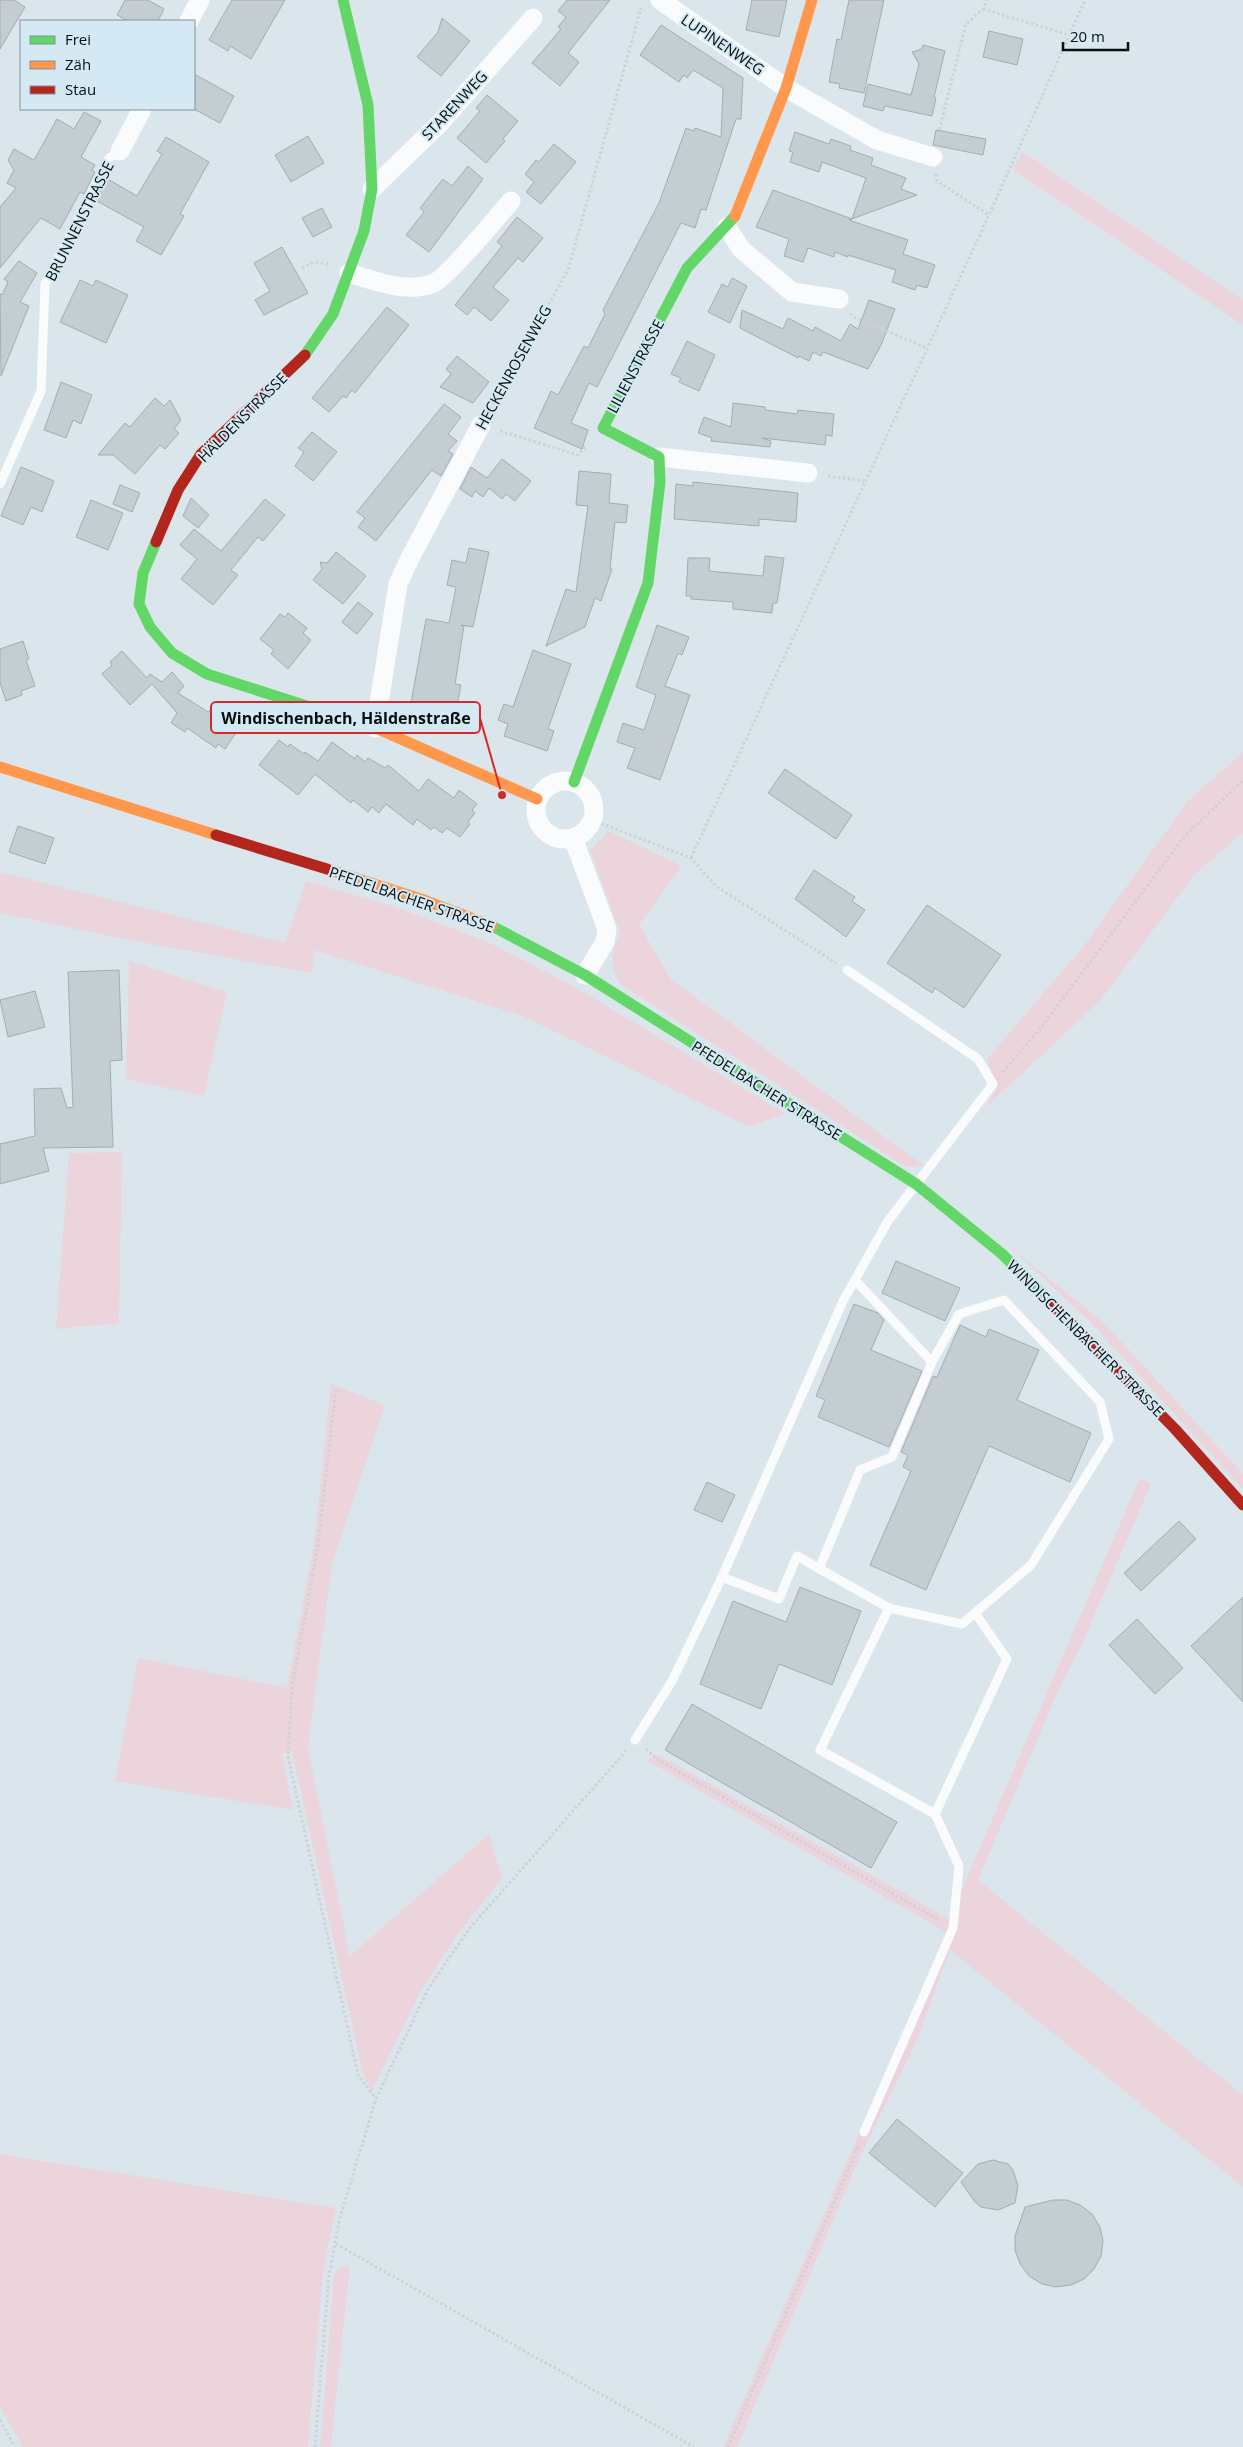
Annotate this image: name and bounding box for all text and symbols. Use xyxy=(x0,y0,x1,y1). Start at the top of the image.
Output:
street label: LUPINENWEG xyxy=(678,9,768,79)
legend xyxy=(20,20,195,110)
scale bar xyxy=(1063,20,1128,52)
text: 20 m xyxy=(1070,26,1105,46)
text: Frei xyxy=(65,29,91,49)
text: Zäh xyxy=(65,54,91,74)
street label: STARENWEG xyxy=(417,66,491,144)
text: Stau xyxy=(65,79,96,99)
street label: BRUNNENSTRASSE xyxy=(40,158,118,284)
street label: HECKENROSENWEG xyxy=(470,301,556,433)
street label: LILIENSTRASSE xyxy=(602,316,668,416)
street label: HÄLDENSTRASSE xyxy=(193,368,291,466)
callout: Windischenbach, Häldenstraße xyxy=(211,702,480,733)
text: Windischenbach, Häldenstraße xyxy=(221,707,471,729)
street label: PFEDELBACHER STRASSE xyxy=(327,861,497,937)
street label: PFEDELBACHER STRASSE xyxy=(688,1036,846,1144)
street label: WINDISCHENBACHER STRASSE xyxy=(1003,1255,1169,1421)

